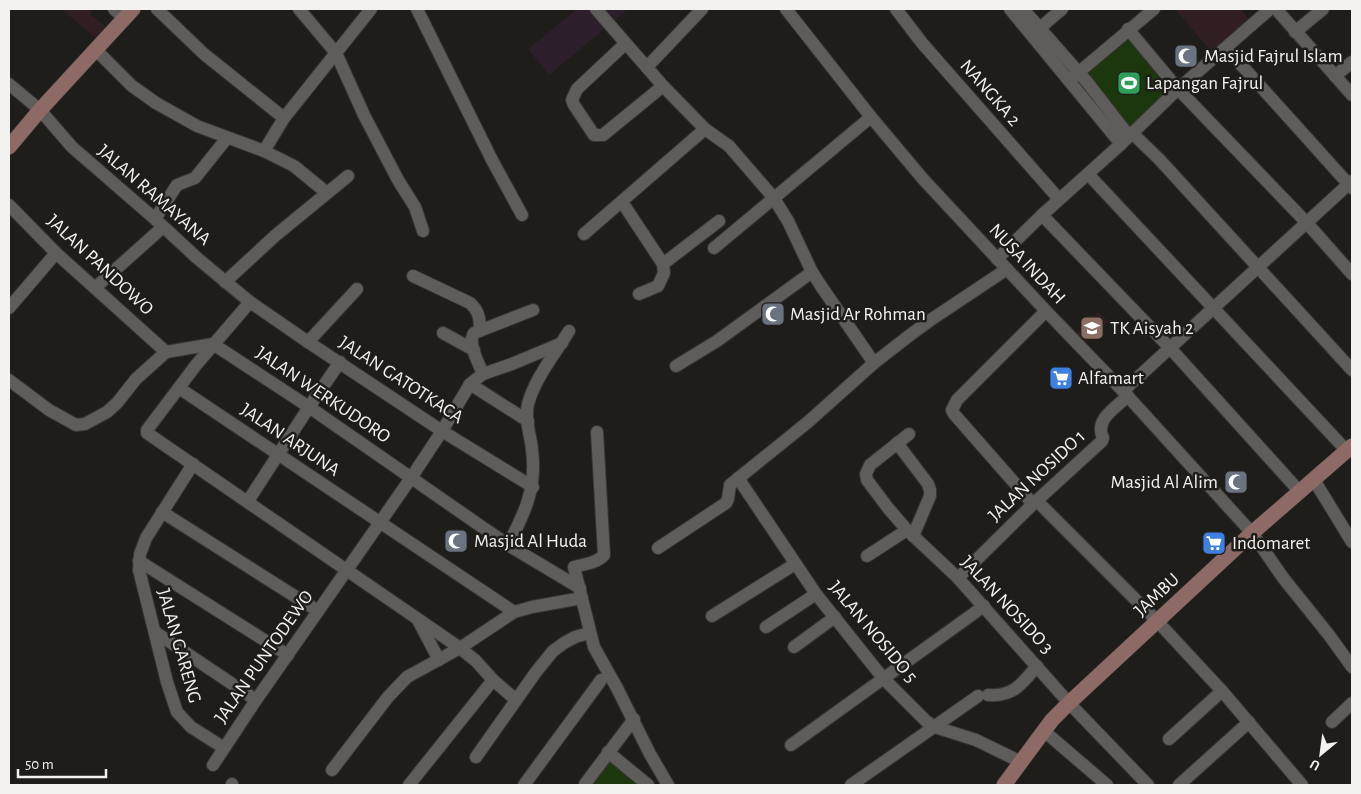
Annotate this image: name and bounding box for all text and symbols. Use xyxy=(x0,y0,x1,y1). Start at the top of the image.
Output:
mosque icon: Masjid Fajrul Islam xyxy=(1173,43,1199,69)
place label: Masjid Fajrul Islam xyxy=(1204,47,1343,66)
street label: NANGKA 2 xyxy=(956,56,1024,130)
sports icon: Lapangan Fajrul xyxy=(1116,70,1142,96)
place label: Lapangan Fajrul xyxy=(1146,74,1263,93)
street label: JALAN RAMAYANA xyxy=(94,141,214,249)
street label: JALAN PANDOWO xyxy=(43,211,157,319)
street label: NUSA INDAH xyxy=(985,220,1069,308)
mosque icon: Masjid Ar Rohman xyxy=(760,301,786,327)
place label: Masjid Ar Rohman xyxy=(790,305,926,324)
school or university icon: TK Aisyah 2 xyxy=(1079,315,1105,341)
place label: TK Aisyah 2 xyxy=(1110,319,1194,338)
street label: JALAN GATOTKACA xyxy=(335,333,467,427)
street label: JALAN WERKUDORO xyxy=(252,343,394,447)
supermarket icon: Alfamart xyxy=(1048,365,1074,391)
place label: Alfamart xyxy=(1078,369,1144,388)
street label: JALAN ARJUNA xyxy=(237,400,343,480)
street label: JALAN NOSIDO 1 xyxy=(985,427,1089,525)
mosque icon: Masjid Al Alim xyxy=(1223,469,1249,495)
place label: Masjid Al Alim xyxy=(1110,473,1218,492)
mosque icon: Masjid Al Huda xyxy=(443,528,469,554)
supermarket icon: Indomaret xyxy=(1201,530,1227,556)
place label: Masjid Al Huda xyxy=(474,532,587,551)
place label: Indomaret xyxy=(1232,534,1310,553)
street label: JALAN NOSIDO 3 xyxy=(957,552,1057,658)
street label: JAMBU xyxy=(1131,570,1183,620)
street label: JALAN NOSIDO 5 xyxy=(825,578,921,686)
street label: JALAN GARENG xyxy=(154,587,204,705)
street label: JALAN PUNTODEWO xyxy=(211,587,317,727)
north arrow xyxy=(1296,729,1346,779)
scale bar xyxy=(18,746,105,778)
text: U xyxy=(1308,756,1322,773)
text: 50 m xyxy=(25,757,54,772)

